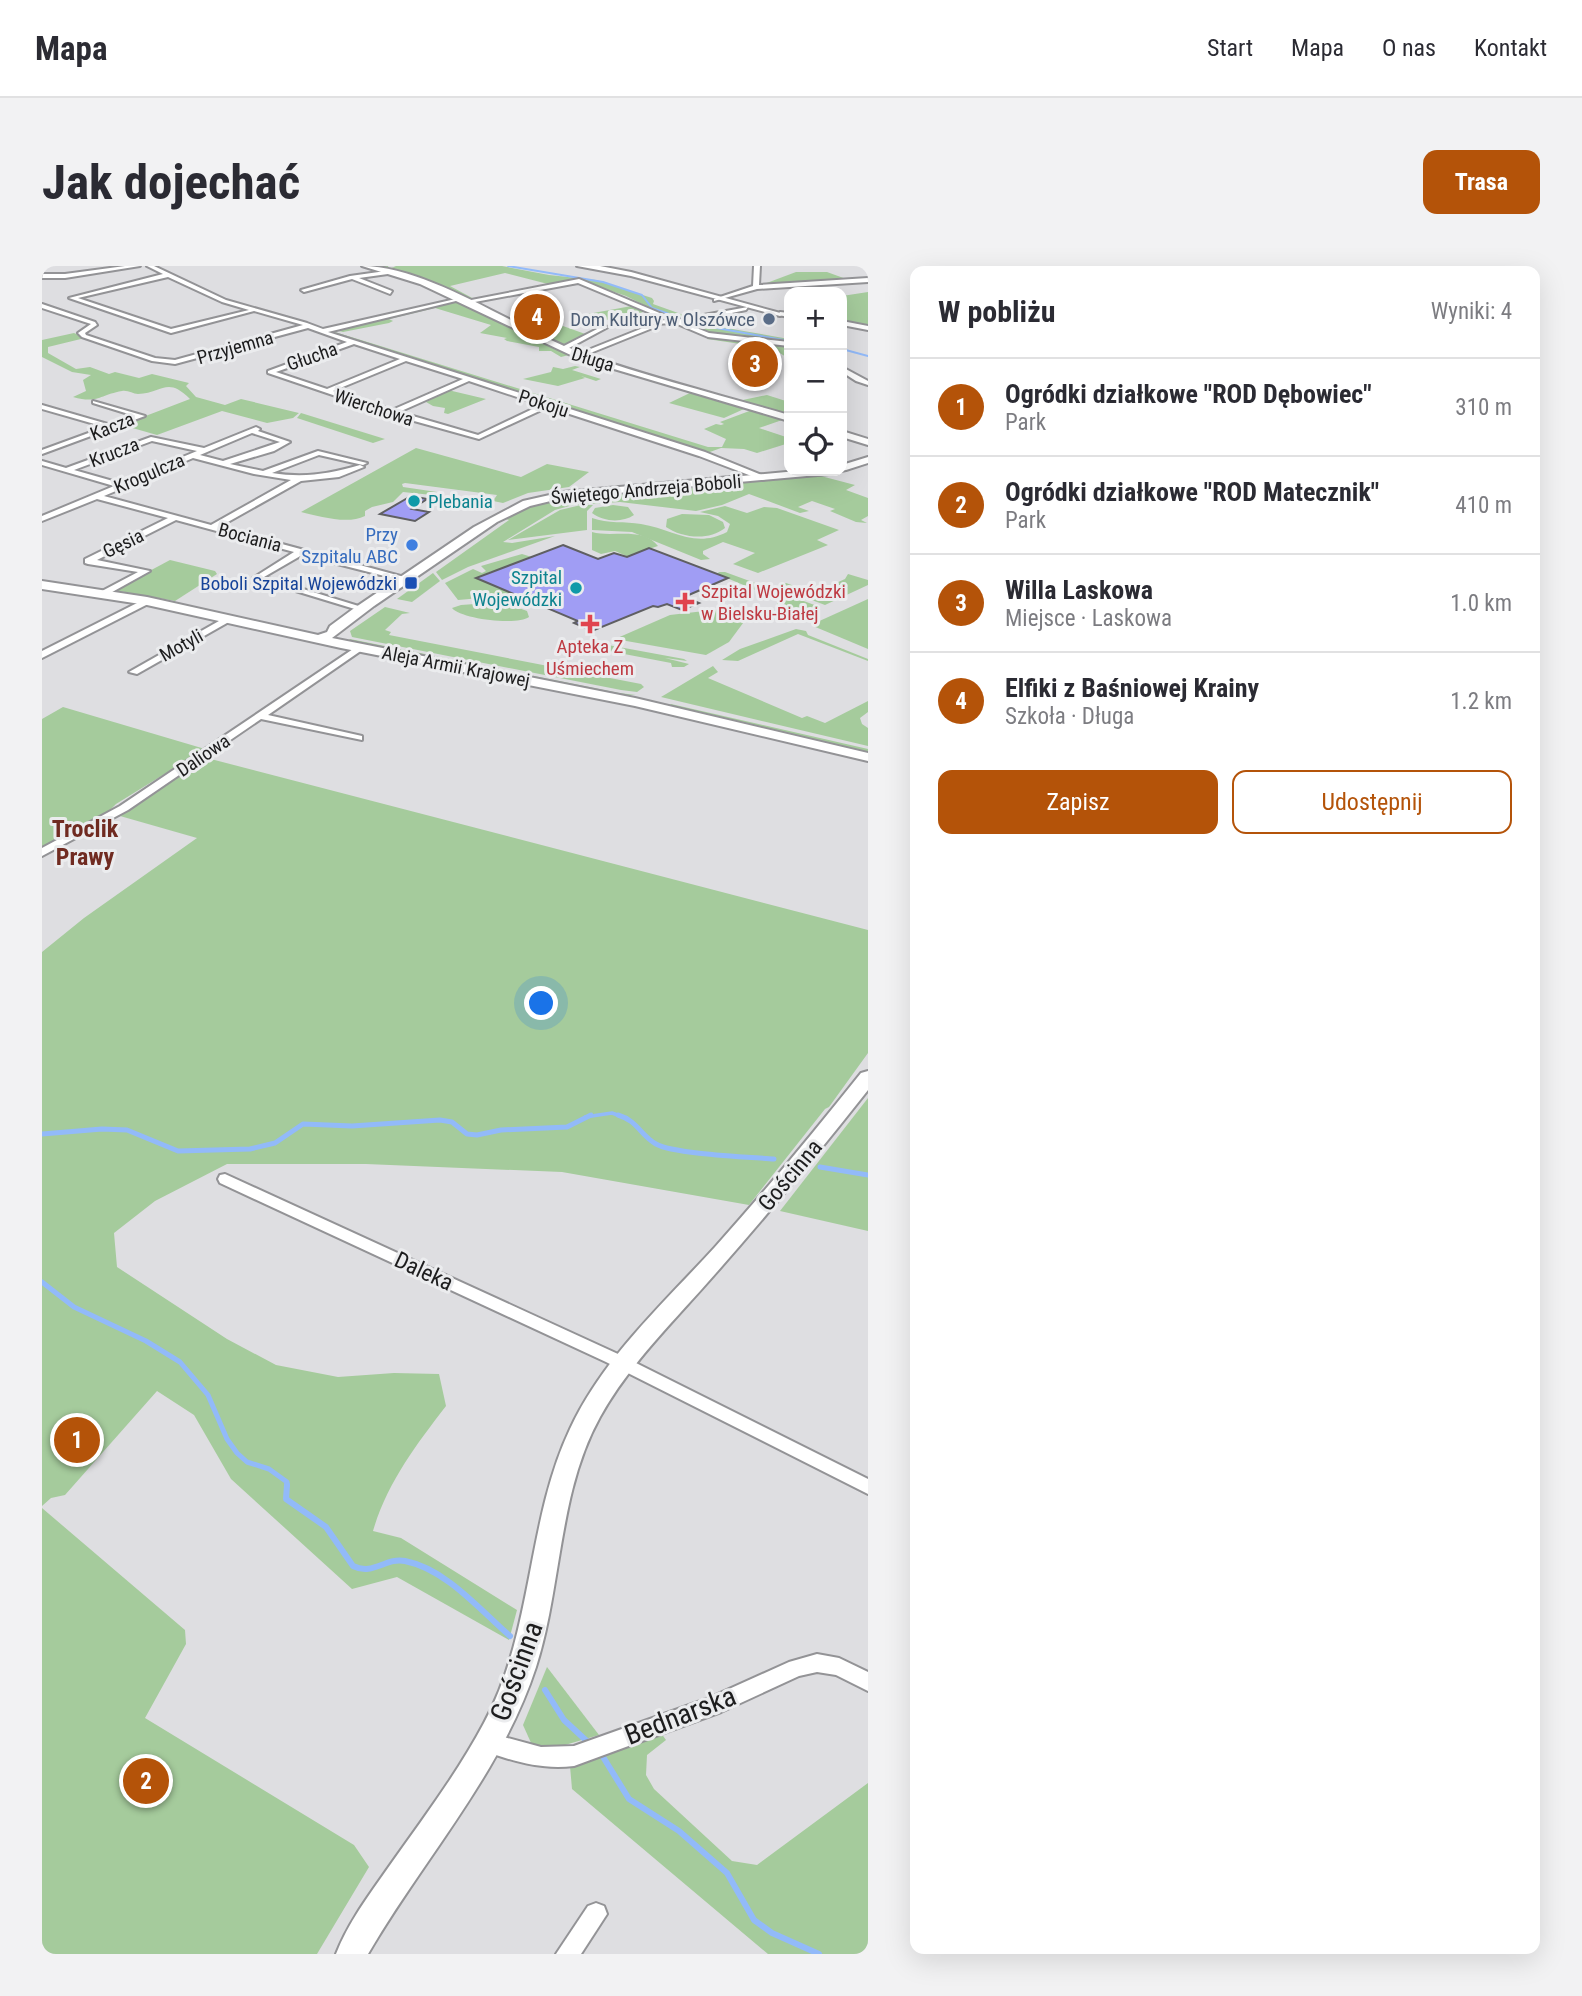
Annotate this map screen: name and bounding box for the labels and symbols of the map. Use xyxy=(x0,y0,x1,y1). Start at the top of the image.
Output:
pin: 4 xyxy=(514,291,560,343)
place label: Dom Kultury w Olszówce xyxy=(570,308,755,331)
marker: Dom Kultury w Olszówce xyxy=(761,311,777,327)
street label: Przyjemna xyxy=(194,326,276,369)
street label: Głucha xyxy=(284,337,341,376)
pin: 3 xyxy=(732,338,778,390)
street label: Długa xyxy=(569,342,617,377)
street label: Wierchowa xyxy=(331,384,417,431)
street label: Pokoju xyxy=(516,385,572,422)
street label: Kacza xyxy=(87,407,138,446)
street label: Krucza xyxy=(86,432,142,472)
street label: Krogulcza xyxy=(110,448,188,499)
street label: Świętego Andrzeja Boboli xyxy=(550,470,742,509)
place label: Plebania xyxy=(428,490,493,513)
marker: Plebania xyxy=(406,493,422,509)
street label: Bociania xyxy=(216,518,284,557)
place label: Przy Szpitalu ABC xyxy=(301,523,398,568)
street label: Gęsia xyxy=(99,524,147,563)
marker: Przy Szpitalu ABC xyxy=(404,537,420,553)
place label: Szpital Wojewódzki xyxy=(473,566,562,611)
place label: Boboli Szpital Wojewódzki xyxy=(200,572,397,595)
marker: Boboli Szpital Wojewódzki xyxy=(403,575,419,591)
marker: Szpital Wojewódzki xyxy=(568,580,584,596)
place label: Szpital Wojewódzki w Bielsku-Białej xyxy=(701,580,846,625)
marker: Szpital Wojewódzki w Bielsku-Białej xyxy=(675,592,695,612)
marker: Apteka Z Uśmiechem xyxy=(582,616,598,632)
street label: Motyli xyxy=(155,624,207,667)
place label: Apteka Z Uśmiechem xyxy=(546,635,634,680)
street label: Aleja Armii Krajowej xyxy=(380,641,532,692)
street label: Daliowa xyxy=(172,729,234,782)
district label: Troclik Prawy xyxy=(52,815,119,871)
your location xyxy=(524,986,558,1020)
street label: Gościnna xyxy=(753,1134,828,1216)
street label: Daleka xyxy=(390,1246,457,1297)
pin: 1 xyxy=(54,1414,100,1466)
street label: Gościnna xyxy=(483,1617,550,1725)
street label: Bednarska xyxy=(620,1679,741,1752)
pin: 2 xyxy=(123,1755,169,1807)

